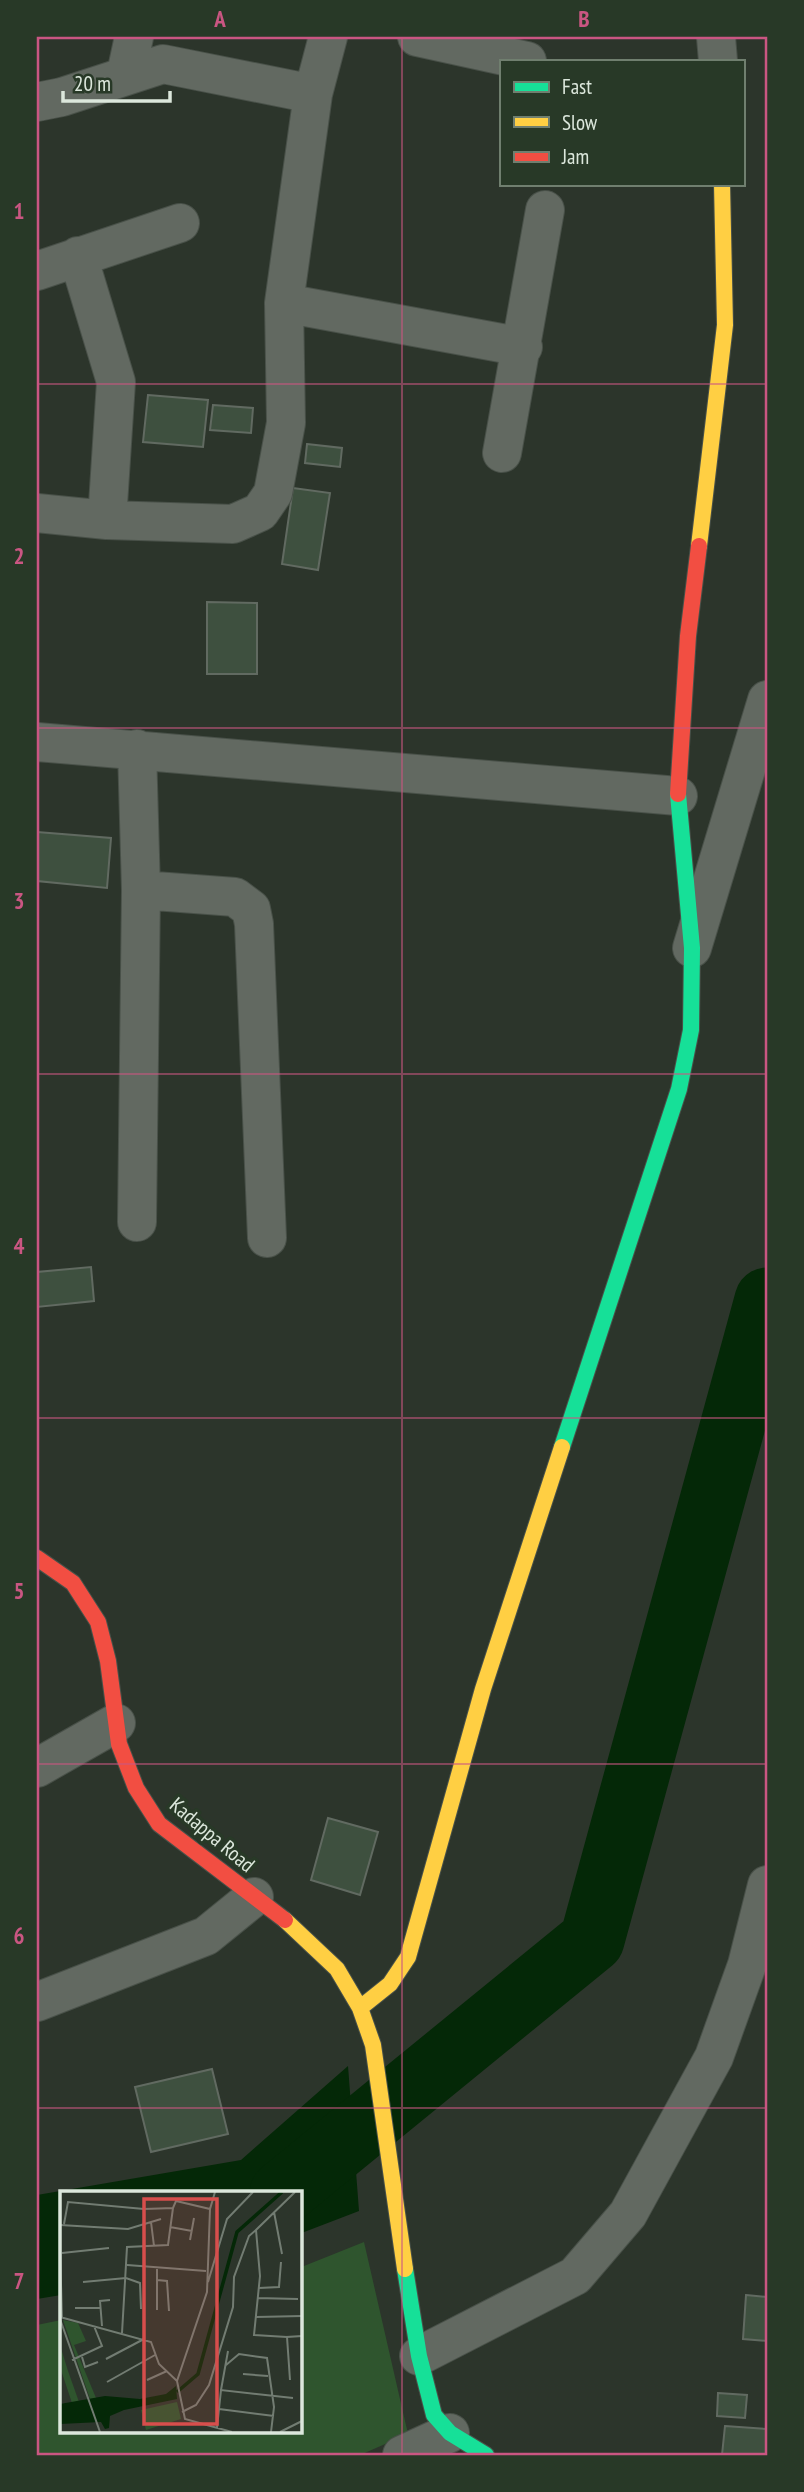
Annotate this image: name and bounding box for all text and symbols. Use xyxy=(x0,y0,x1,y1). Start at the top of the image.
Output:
text: A xyxy=(213,4,226,33)
text: B xyxy=(578,4,590,33)
scale bar xyxy=(63,60,170,104)
legend xyxy=(500,60,744,186)
text: 20 m xyxy=(74,70,111,97)
text: Fast xyxy=(562,73,592,100)
text: Slow xyxy=(562,109,598,136)
text: Jam xyxy=(561,143,589,170)
text: 1 xyxy=(14,196,25,225)
text: 2 xyxy=(14,541,25,570)
text: 3 xyxy=(14,886,25,915)
text: 4 xyxy=(14,1231,25,1260)
text: 5 xyxy=(14,1576,25,1605)
street label: Kadappa Road xyxy=(164,1791,260,1878)
text: 6 xyxy=(14,1921,25,1950)
inset map xyxy=(60,2191,301,2432)
text: 7 xyxy=(14,2266,25,2295)

